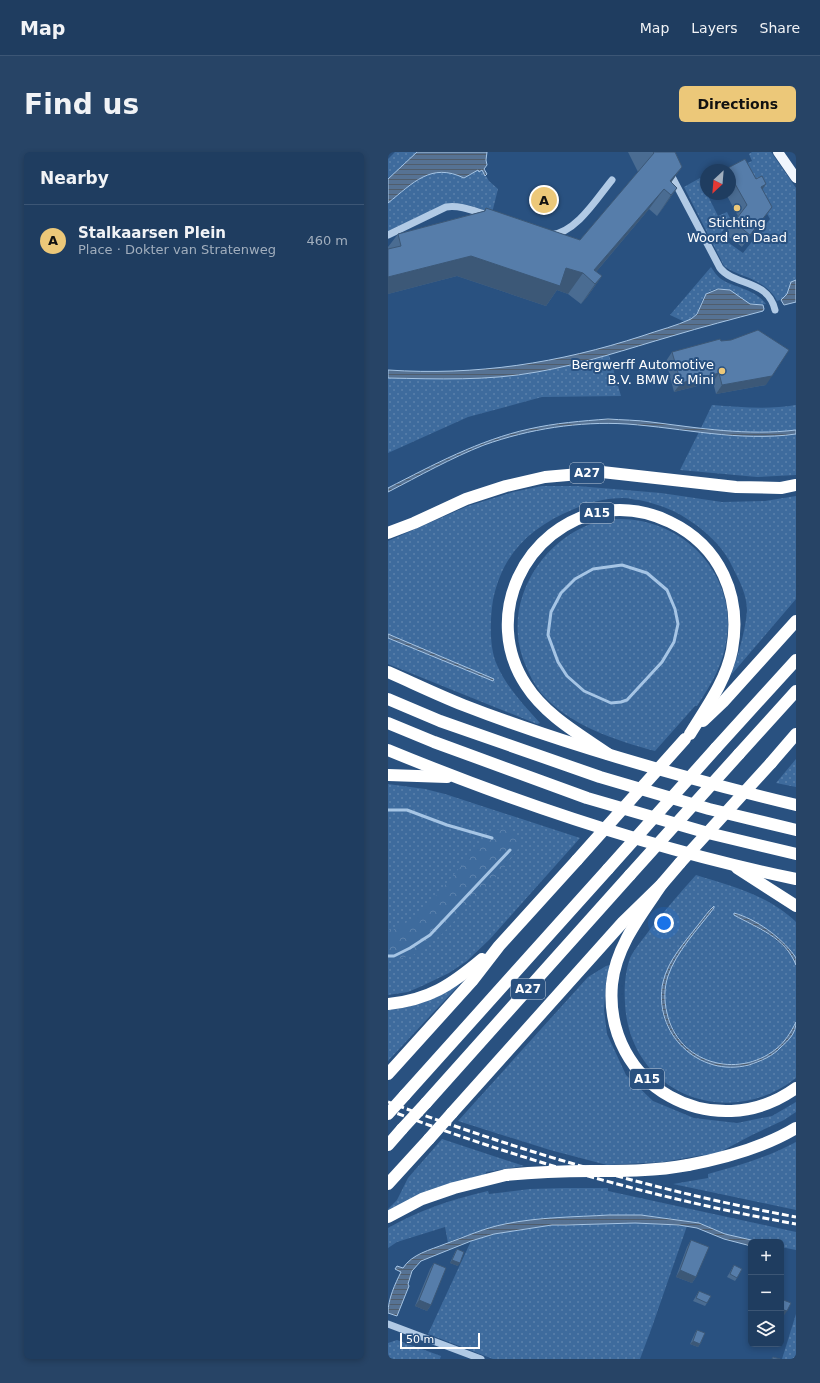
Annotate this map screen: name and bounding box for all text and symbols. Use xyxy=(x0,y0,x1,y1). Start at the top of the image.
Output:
text: Map xyxy=(20,17,65,39)
text: Map xyxy=(640,20,669,36)
text: Layers xyxy=(691,20,738,36)
text: Share xyxy=(760,20,800,36)
button: Directions xyxy=(679,86,796,122)
text: Find us xyxy=(24,88,139,121)
north arrow xyxy=(700,164,736,200)
text: Nearby xyxy=(40,168,109,188)
pin: A xyxy=(531,185,557,215)
marker: Stichting Woord en Daad xyxy=(732,203,742,213)
place label: Stichting Woord en Daad xyxy=(687,215,787,245)
text: Stalkaarsen Plein xyxy=(78,224,226,242)
text: A xyxy=(48,233,58,248)
text: 460 m xyxy=(306,233,348,248)
text: Place · Dokter van Stratenweg xyxy=(78,242,276,257)
place label: Bergwerff Automotive B.V. BMW & Mini xyxy=(571,357,714,387)
marker: Bergwerff Automotive B.V. BMW & Mini xyxy=(717,366,727,376)
road number: A27 xyxy=(570,463,604,483)
road number: A15 xyxy=(580,503,614,523)
your location xyxy=(654,913,674,933)
road number: A27 xyxy=(511,979,545,999)
road number: A15 xyxy=(630,1069,664,1089)
map controls xyxy=(748,1239,784,1347)
button: + xyxy=(748,1239,784,1275)
button: − xyxy=(748,1275,784,1311)
button: layers xyxy=(748,1311,784,1347)
scale bar xyxy=(400,1331,480,1350)
text: 50 m xyxy=(406,1333,434,1346)

